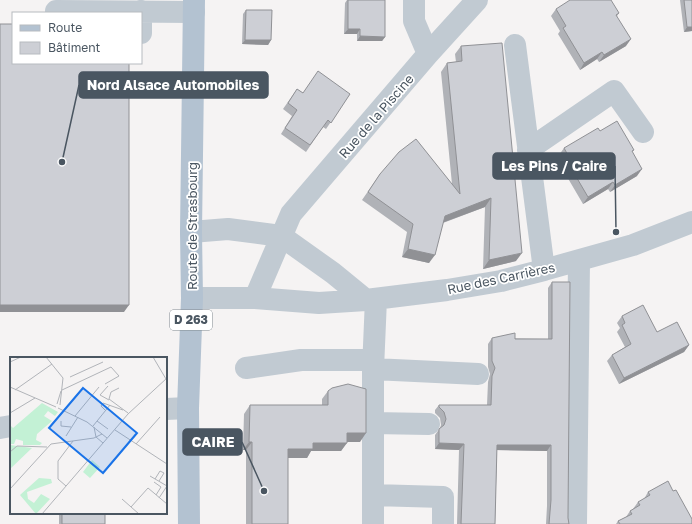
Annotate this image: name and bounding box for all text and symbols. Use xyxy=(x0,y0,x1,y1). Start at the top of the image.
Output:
legend xyxy=(12,12,142,64)
text: Route xyxy=(48,20,82,35)
text: Bâtiment xyxy=(48,40,101,55)
street label: Rue de la Piscine xyxy=(335,71,417,161)
callout: Nord Alsace Automobiles xyxy=(79,72,268,98)
text: Nord Alsace Automobiles xyxy=(87,76,259,93)
callout: Les Pins / Caire xyxy=(493,153,615,179)
text: Les Pins / Caire xyxy=(501,157,607,174)
street label: Route de Strasbourg xyxy=(184,162,200,290)
street label: Rue des Carrières xyxy=(446,259,556,297)
road number: D 263 xyxy=(170,310,212,330)
inset map xyxy=(10,357,167,514)
callout: CAIRE xyxy=(183,429,242,455)
text: CAIRE xyxy=(192,433,235,450)

